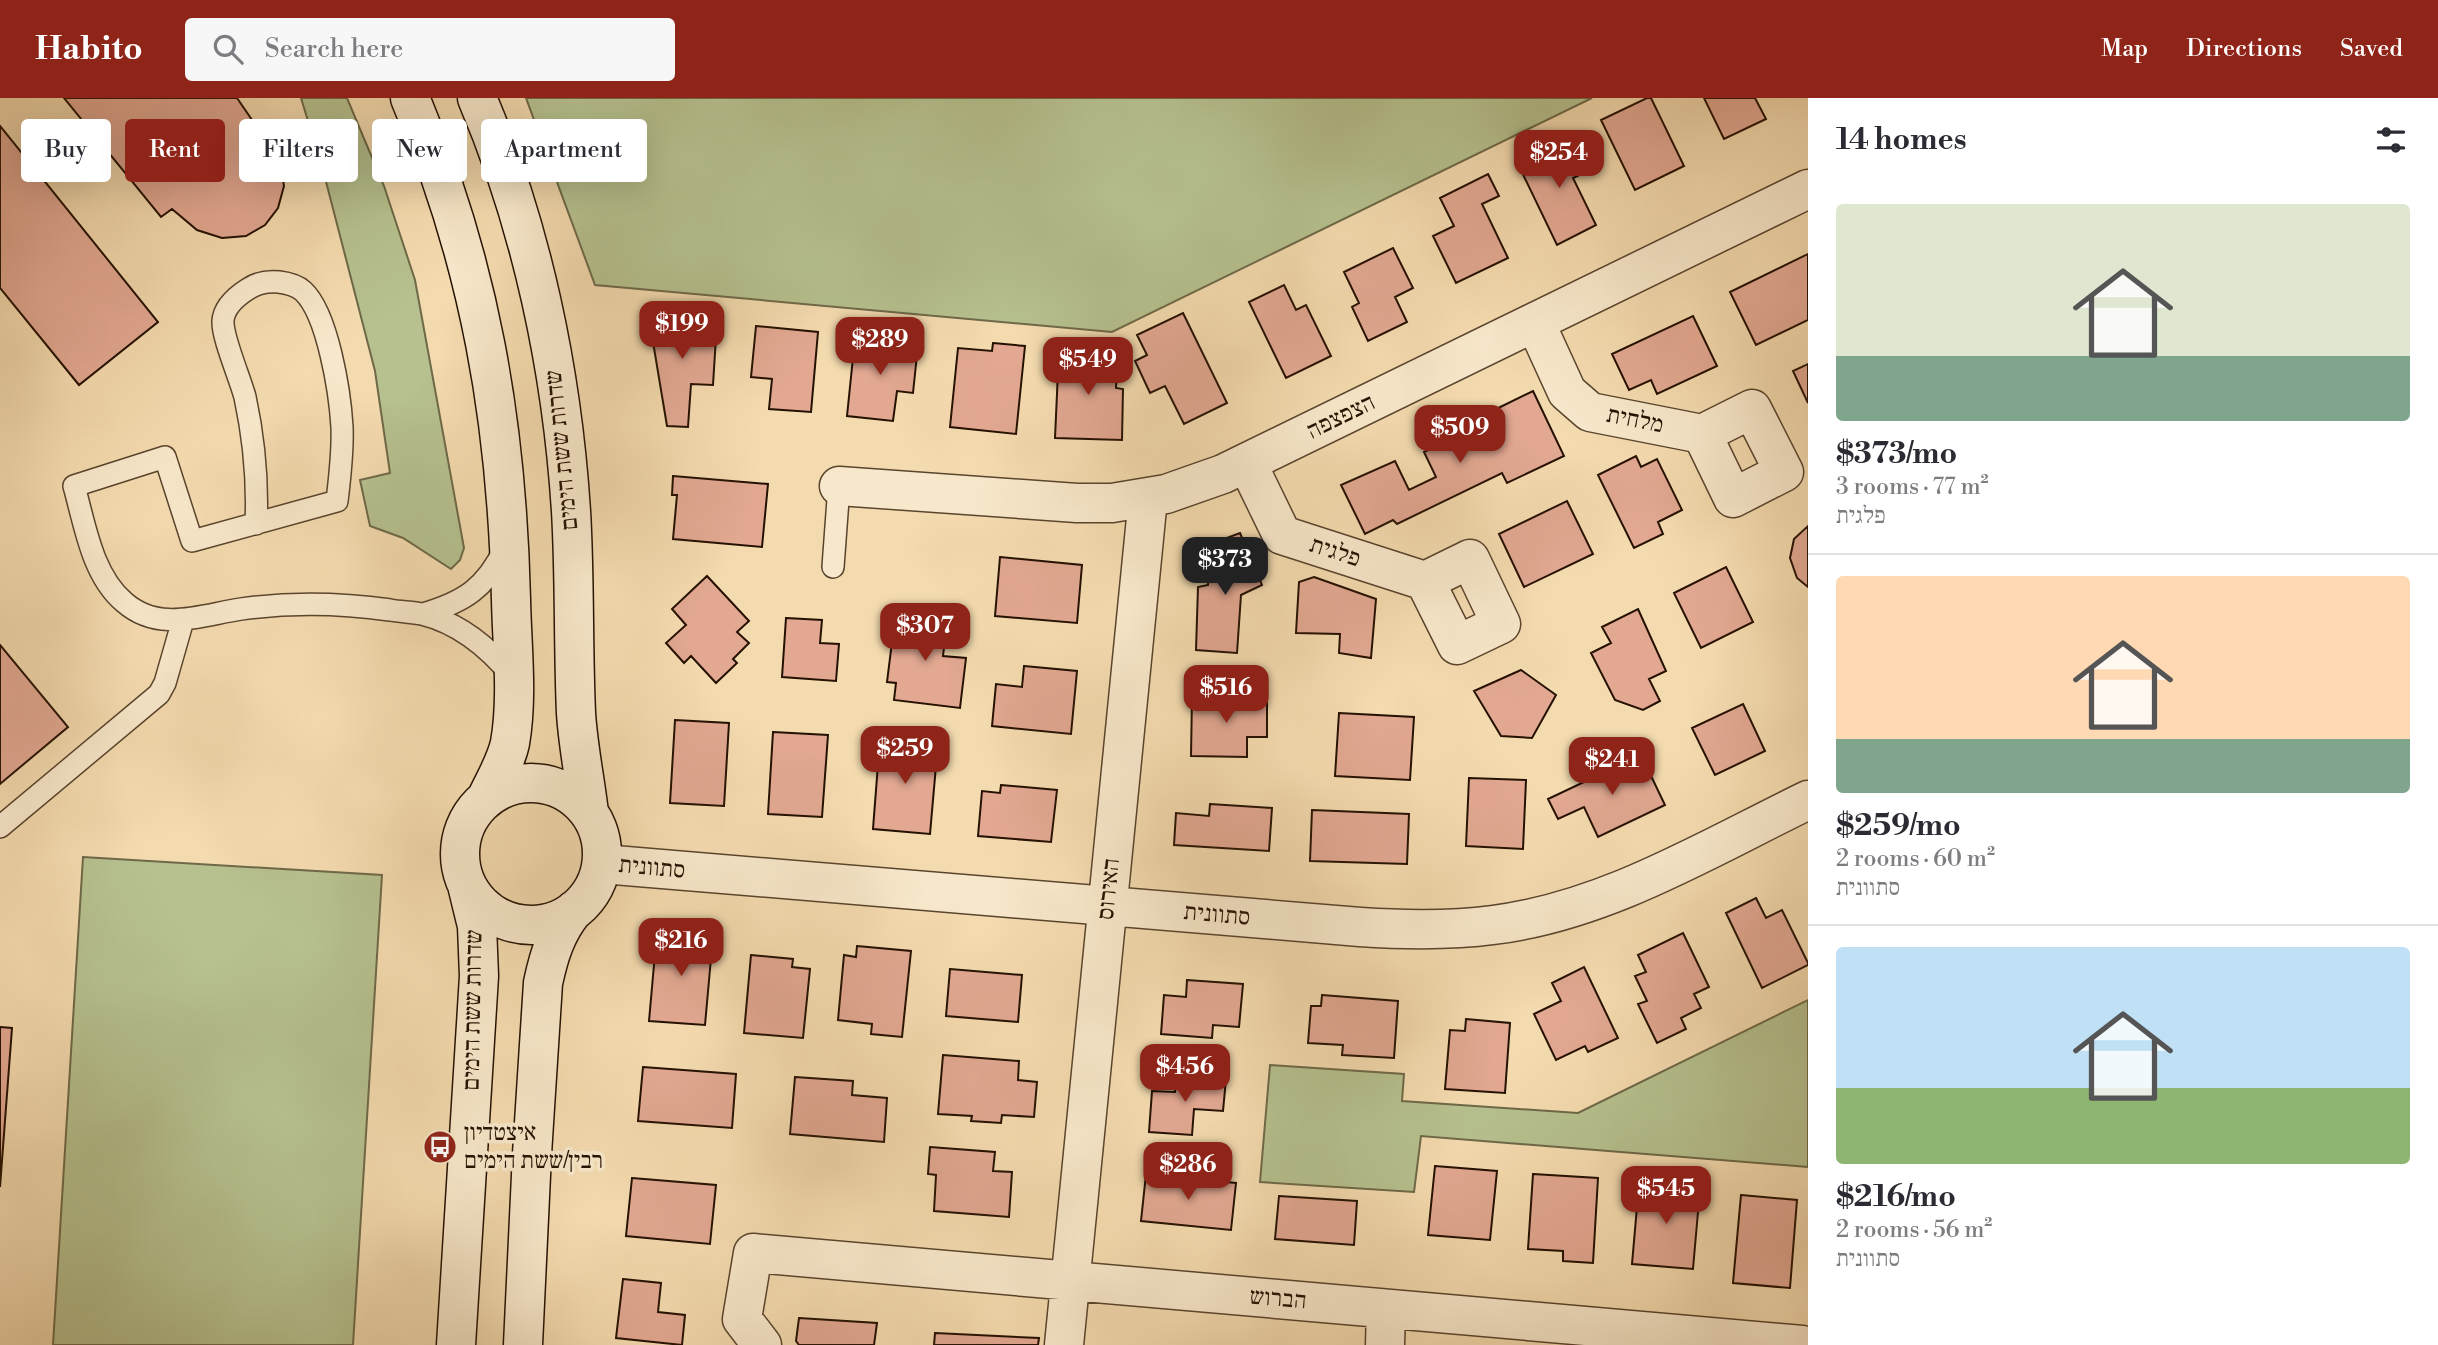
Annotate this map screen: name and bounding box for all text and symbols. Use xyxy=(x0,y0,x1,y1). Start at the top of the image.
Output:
search box xyxy=(185,18,675,81)
text: Habito xyxy=(35,29,143,70)
icon: search xyxy=(209,30,247,68)
text: Search here xyxy=(265,33,404,65)
text: Map xyxy=(2101,34,2148,64)
text: Directions xyxy=(2186,34,2302,64)
text: Saved xyxy=(2340,34,2403,64)
chip: Buy xyxy=(21,119,111,182)
chip: Rent xyxy=(125,119,225,182)
chip: Filters xyxy=(239,119,358,182)
chip: New xyxy=(372,119,467,182)
chip: Apartment xyxy=(481,119,647,182)
text: 14 homes xyxy=(1836,121,1967,159)
icon: filters xyxy=(2372,121,2410,159)
pin: $254 xyxy=(1518,130,1600,190)
text: $254 xyxy=(1530,139,1588,167)
icon: home xyxy=(2060,250,2186,376)
pin: $199 xyxy=(641,302,723,361)
text: $199 xyxy=(655,310,709,338)
pin: $289 xyxy=(839,317,921,377)
text: $289 xyxy=(851,326,909,354)
pin: $549 xyxy=(1047,338,1129,397)
text: $549 xyxy=(1059,346,1117,374)
street label: שדרות ששת הימים xyxy=(539,368,585,532)
street label: הצפצפה xyxy=(1302,388,1380,446)
street label: מלחית xyxy=(1604,400,1666,440)
pin: $509 xyxy=(1419,406,1501,465)
text: $509 xyxy=(1430,414,1490,442)
text: $373/mo xyxy=(1836,435,1957,473)
text: 3 rooms · 77 m² xyxy=(1836,473,1989,501)
text: פלגית xyxy=(1836,502,1886,530)
street label: פלגית xyxy=(1306,530,1364,574)
pin: $373 xyxy=(1184,538,1266,597)
text: $373 xyxy=(1198,546,1252,574)
pin: $307 xyxy=(884,603,966,663)
text: $307 xyxy=(896,612,954,640)
icon: home xyxy=(2060,622,2186,748)
pin: $516 xyxy=(1185,666,1267,725)
text: $516 xyxy=(1200,674,1252,702)
pin: $259 xyxy=(864,726,946,786)
text: $259 xyxy=(877,735,933,763)
pin: $241 xyxy=(1571,738,1653,797)
text: $241 xyxy=(1585,746,1639,774)
text: $259/mo xyxy=(1836,807,1961,845)
text: 2 rooms · 60 m² xyxy=(1836,845,1995,873)
street label: סתוונית xyxy=(617,850,687,886)
street label: האירוס xyxy=(1091,857,1127,921)
text: סתוונית xyxy=(1836,874,1900,902)
street label: סתוונית xyxy=(1182,897,1252,933)
pin: $216 xyxy=(640,918,722,978)
text: $216 xyxy=(654,927,708,955)
street label: שדרות ששת הימים xyxy=(457,929,489,1091)
icon: home xyxy=(2060,993,2186,1119)
pin: $456 xyxy=(1144,1044,1226,1104)
text: $456 xyxy=(1156,1053,1214,1081)
place label: איצטדיון רבין/ששת הימים xyxy=(464,1118,603,1176)
bus stop icon: איצטדיון רבין/ששת הימים xyxy=(421,1128,459,1166)
pin: $286 xyxy=(1147,1142,1229,1202)
text: $286 xyxy=(1159,1151,1217,1179)
pin: $545 xyxy=(1625,1166,1707,1226)
text: $545 xyxy=(1637,1175,1695,1203)
text: $216/mo xyxy=(1836,1178,1956,1216)
text: 2 rooms · 56 m² xyxy=(1836,1216,1992,1244)
text: סתוונית xyxy=(1836,1245,1900,1273)
street label: הברוש xyxy=(1248,1282,1308,1316)

